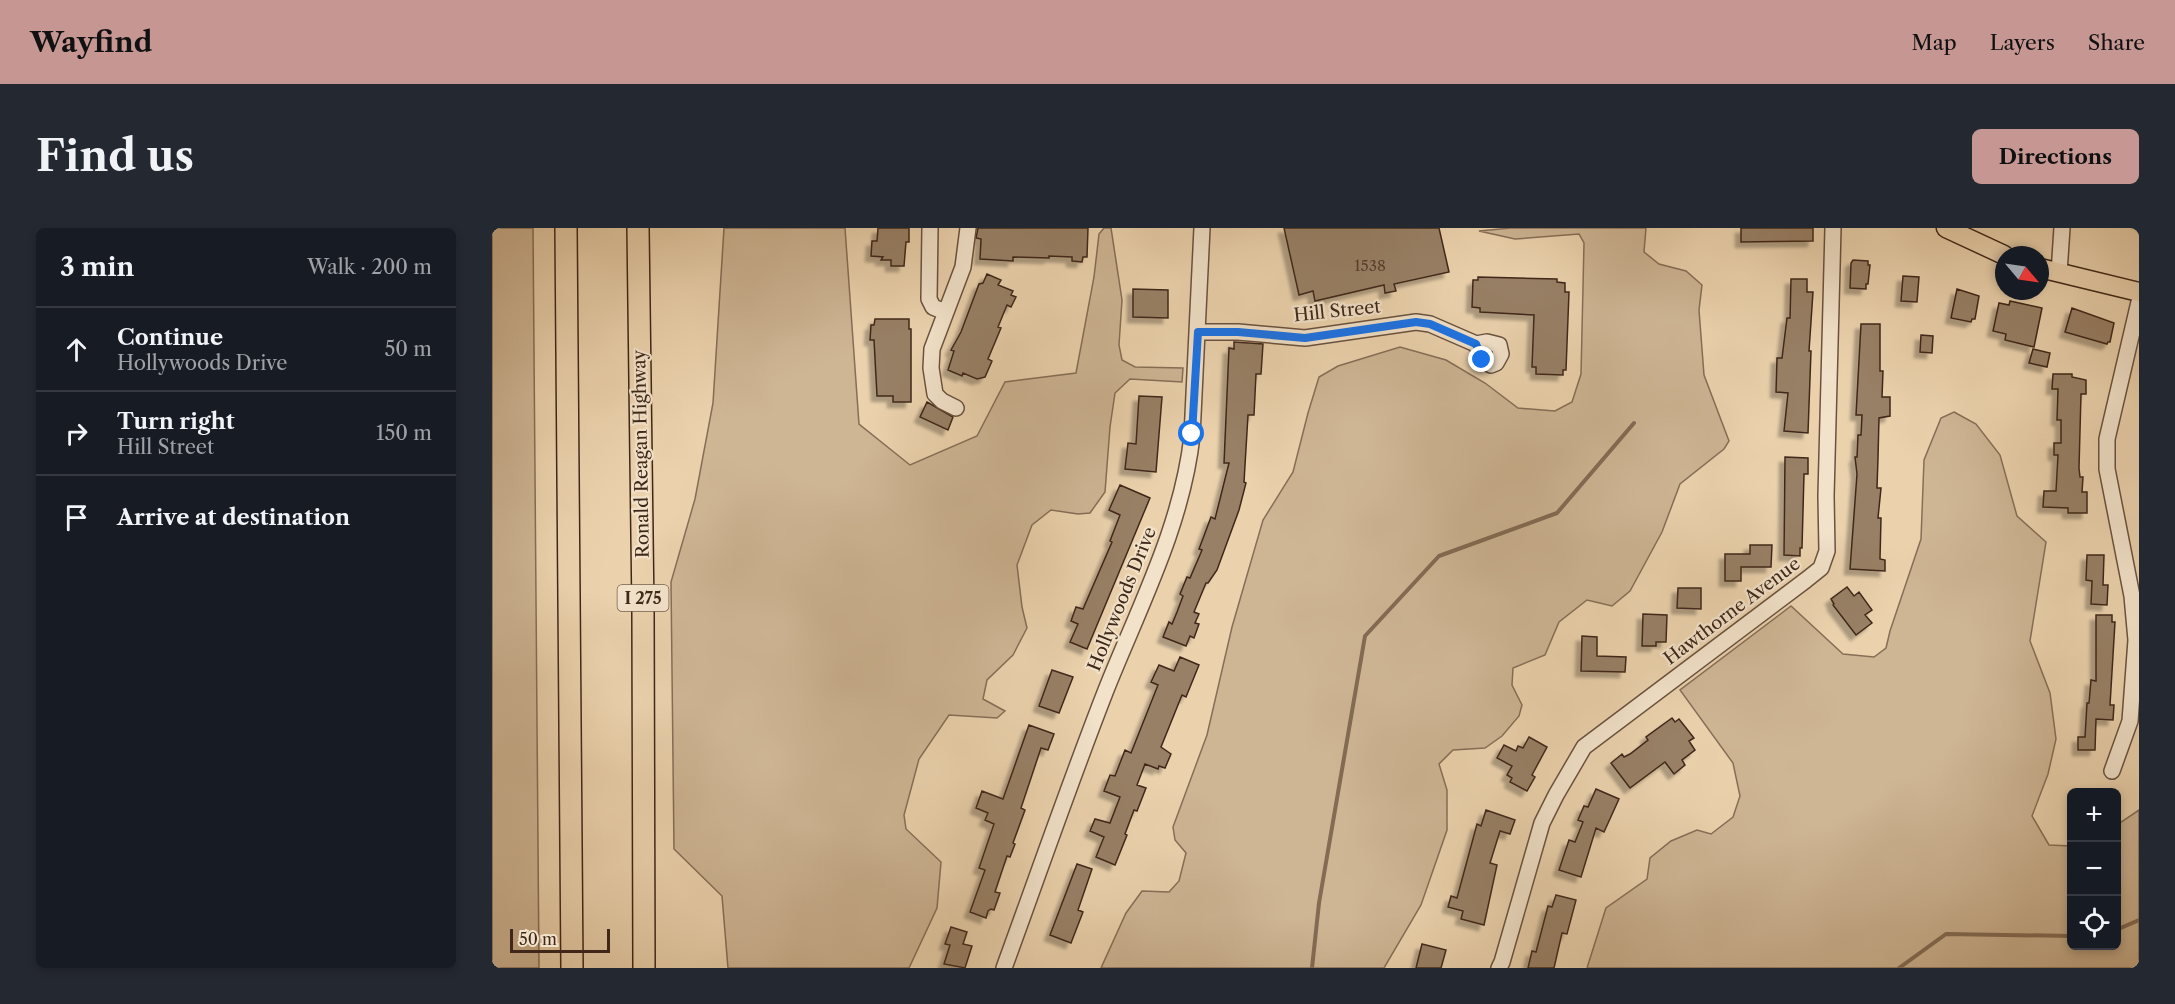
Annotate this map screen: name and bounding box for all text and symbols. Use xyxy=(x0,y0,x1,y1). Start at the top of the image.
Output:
text: Wayfind xyxy=(30,25,152,59)
text: Map xyxy=(1912,30,1957,55)
text: Layers xyxy=(1990,30,2055,55)
text: Share xyxy=(2088,30,2145,55)
button: Directions xyxy=(1972,129,2139,184)
text: Find us xyxy=(36,130,194,182)
north arrow xyxy=(1995,246,2049,300)
text: 3 min xyxy=(60,251,134,283)
text: Walk · 200 m xyxy=(307,255,432,279)
house number: 1538 xyxy=(1354,256,1386,275)
street label: Hill Street xyxy=(1292,295,1382,327)
text: Continue xyxy=(117,324,223,351)
icon: ahead xyxy=(60,333,93,366)
text: 50 m xyxy=(385,337,432,361)
route end xyxy=(1468,346,1494,372)
street label: Ronald Reagan Highway xyxy=(628,349,654,558)
text: Hollywoods Drive xyxy=(117,351,288,375)
text: Turn right xyxy=(117,408,235,435)
icon: right xyxy=(60,417,93,450)
route start xyxy=(1178,420,1204,446)
text: 150 m xyxy=(376,421,432,445)
text: Hill Street xyxy=(117,435,214,459)
icon: arrive xyxy=(60,501,93,534)
text: Arrive at destination xyxy=(117,504,350,531)
street label: Hollywoods Drive xyxy=(1083,524,1161,674)
street label: Hawthorne Avenue xyxy=(1660,553,1804,669)
road number: I 275 xyxy=(618,585,668,611)
map controls xyxy=(2067,788,2121,950)
button: + xyxy=(2067,788,2121,842)
button: − xyxy=(2067,842,2121,896)
button: locate xyxy=(2067,896,2121,950)
scale bar xyxy=(510,926,610,954)
text: 50 m xyxy=(519,929,557,949)

